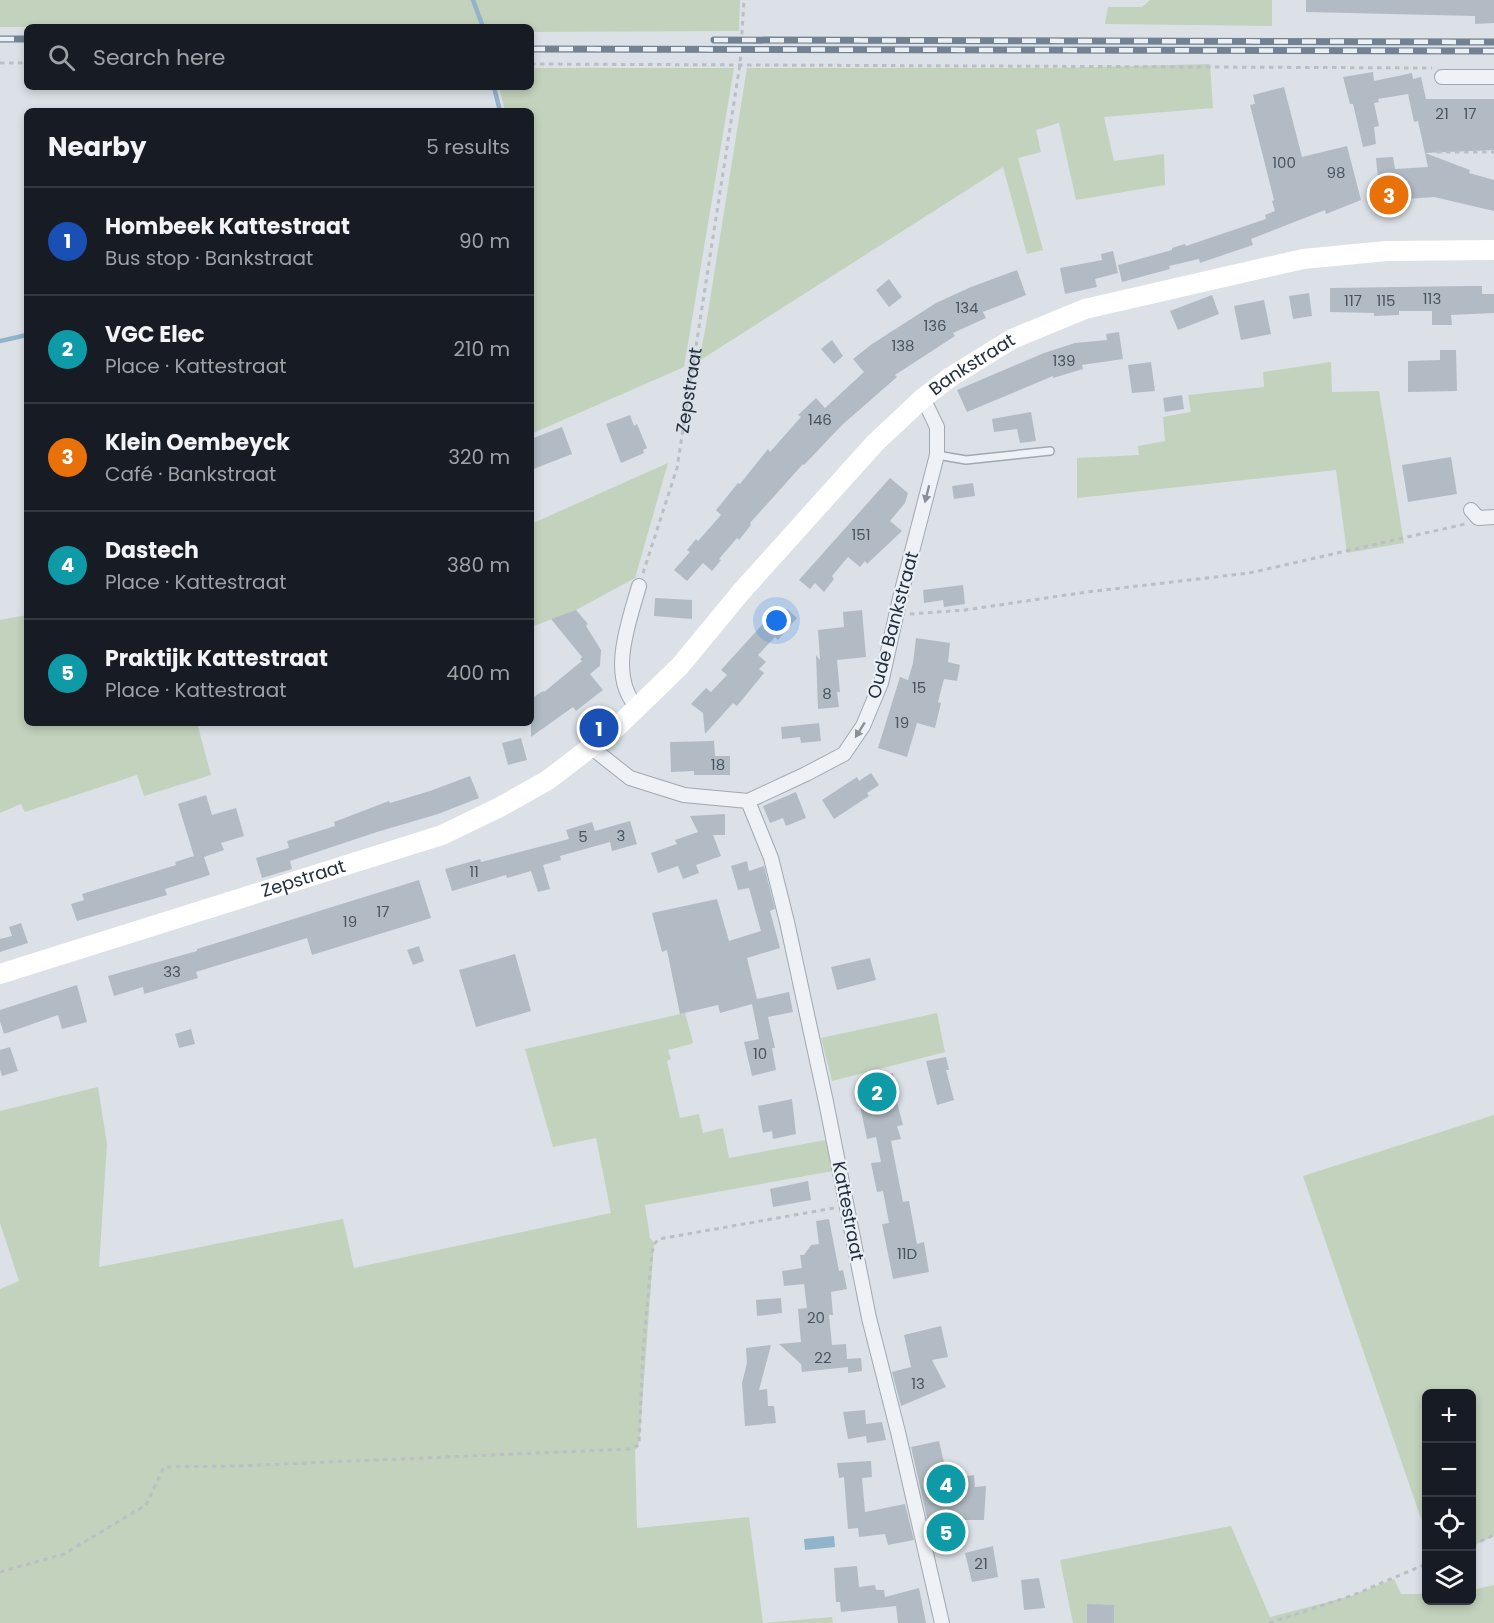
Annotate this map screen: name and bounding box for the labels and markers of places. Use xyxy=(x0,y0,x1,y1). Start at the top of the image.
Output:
pin: 3 xyxy=(1370,172,1408,218)
pin: 1 xyxy=(580,706,618,750)
pin: 2 xyxy=(858,1070,896,1114)
pin: 4 xyxy=(926,1462,966,1506)
pin: 5 xyxy=(926,1510,966,1555)

